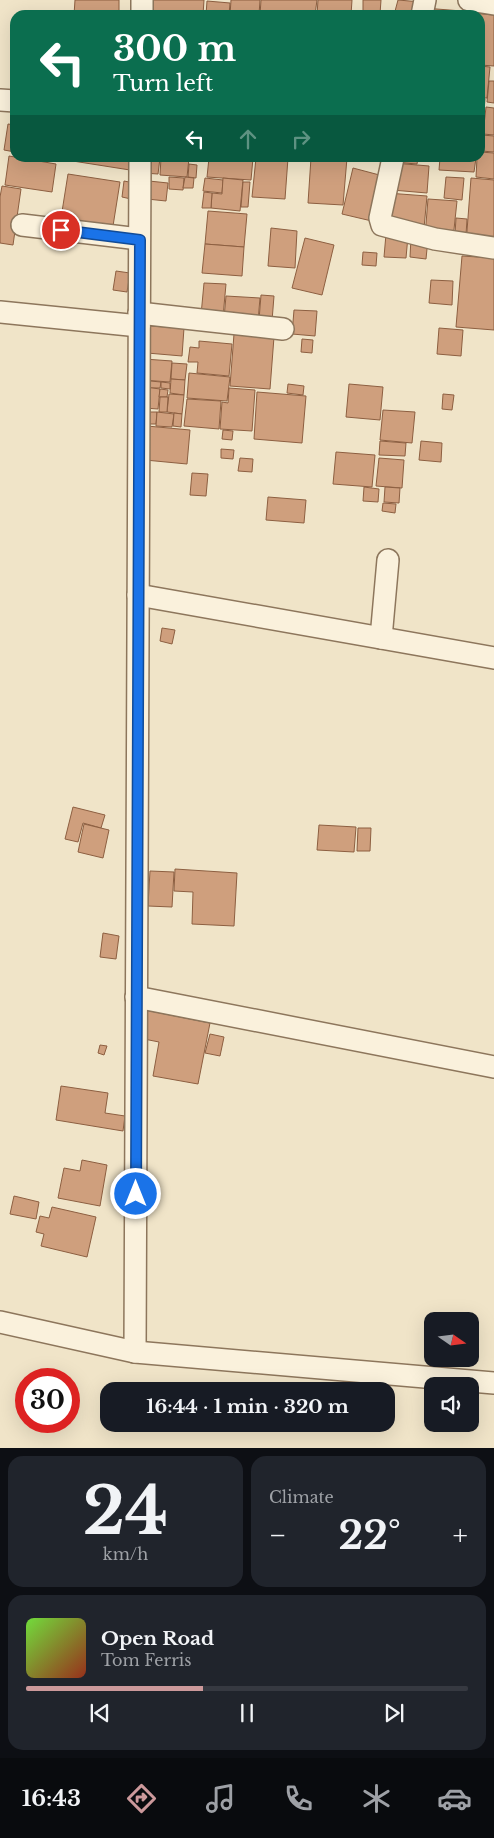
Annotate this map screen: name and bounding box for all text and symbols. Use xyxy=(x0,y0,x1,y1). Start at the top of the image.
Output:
text: 300 m xyxy=(113,27,236,70)
icon: left xyxy=(30,30,95,95)
text: Turn left xyxy=(113,70,213,97)
icon: left xyxy=(181,125,209,153)
icon: ahead xyxy=(234,125,262,153)
icon: right xyxy=(287,125,315,153)
pin xyxy=(40,209,82,251)
icon: arrive xyxy=(47,216,75,244)
position arrow xyxy=(109,1167,161,1219)
north arrow xyxy=(424,1312,479,1368)
map controls xyxy=(424,1312,479,1432)
speed limit sign: 30 xyxy=(15,1368,80,1433)
button: sound xyxy=(424,1377,479,1432)
text: 16:44 · 1 min · 320 m xyxy=(146,1395,349,1418)
text: 24 xyxy=(83,1471,168,1552)
text: Climate xyxy=(269,1487,334,1507)
text: 22° xyxy=(339,1512,401,1559)
text: − xyxy=(269,1518,287,1553)
text: + xyxy=(453,1518,468,1553)
text: km/h xyxy=(103,1544,148,1564)
text: Open Road xyxy=(101,1627,214,1650)
text: Tom Ferris xyxy=(101,1650,192,1670)
icon: previous xyxy=(86,1699,114,1727)
icon: pause xyxy=(233,1699,261,1727)
icon: next xyxy=(380,1699,408,1727)
icon: directions xyxy=(124,1781,159,1816)
icon: music xyxy=(203,1781,238,1816)
icon: phone xyxy=(281,1781,316,1816)
icon: climate xyxy=(359,1781,394,1816)
icon: car xyxy=(437,1781,472,1816)
text: 16:43 xyxy=(22,1785,81,1812)

